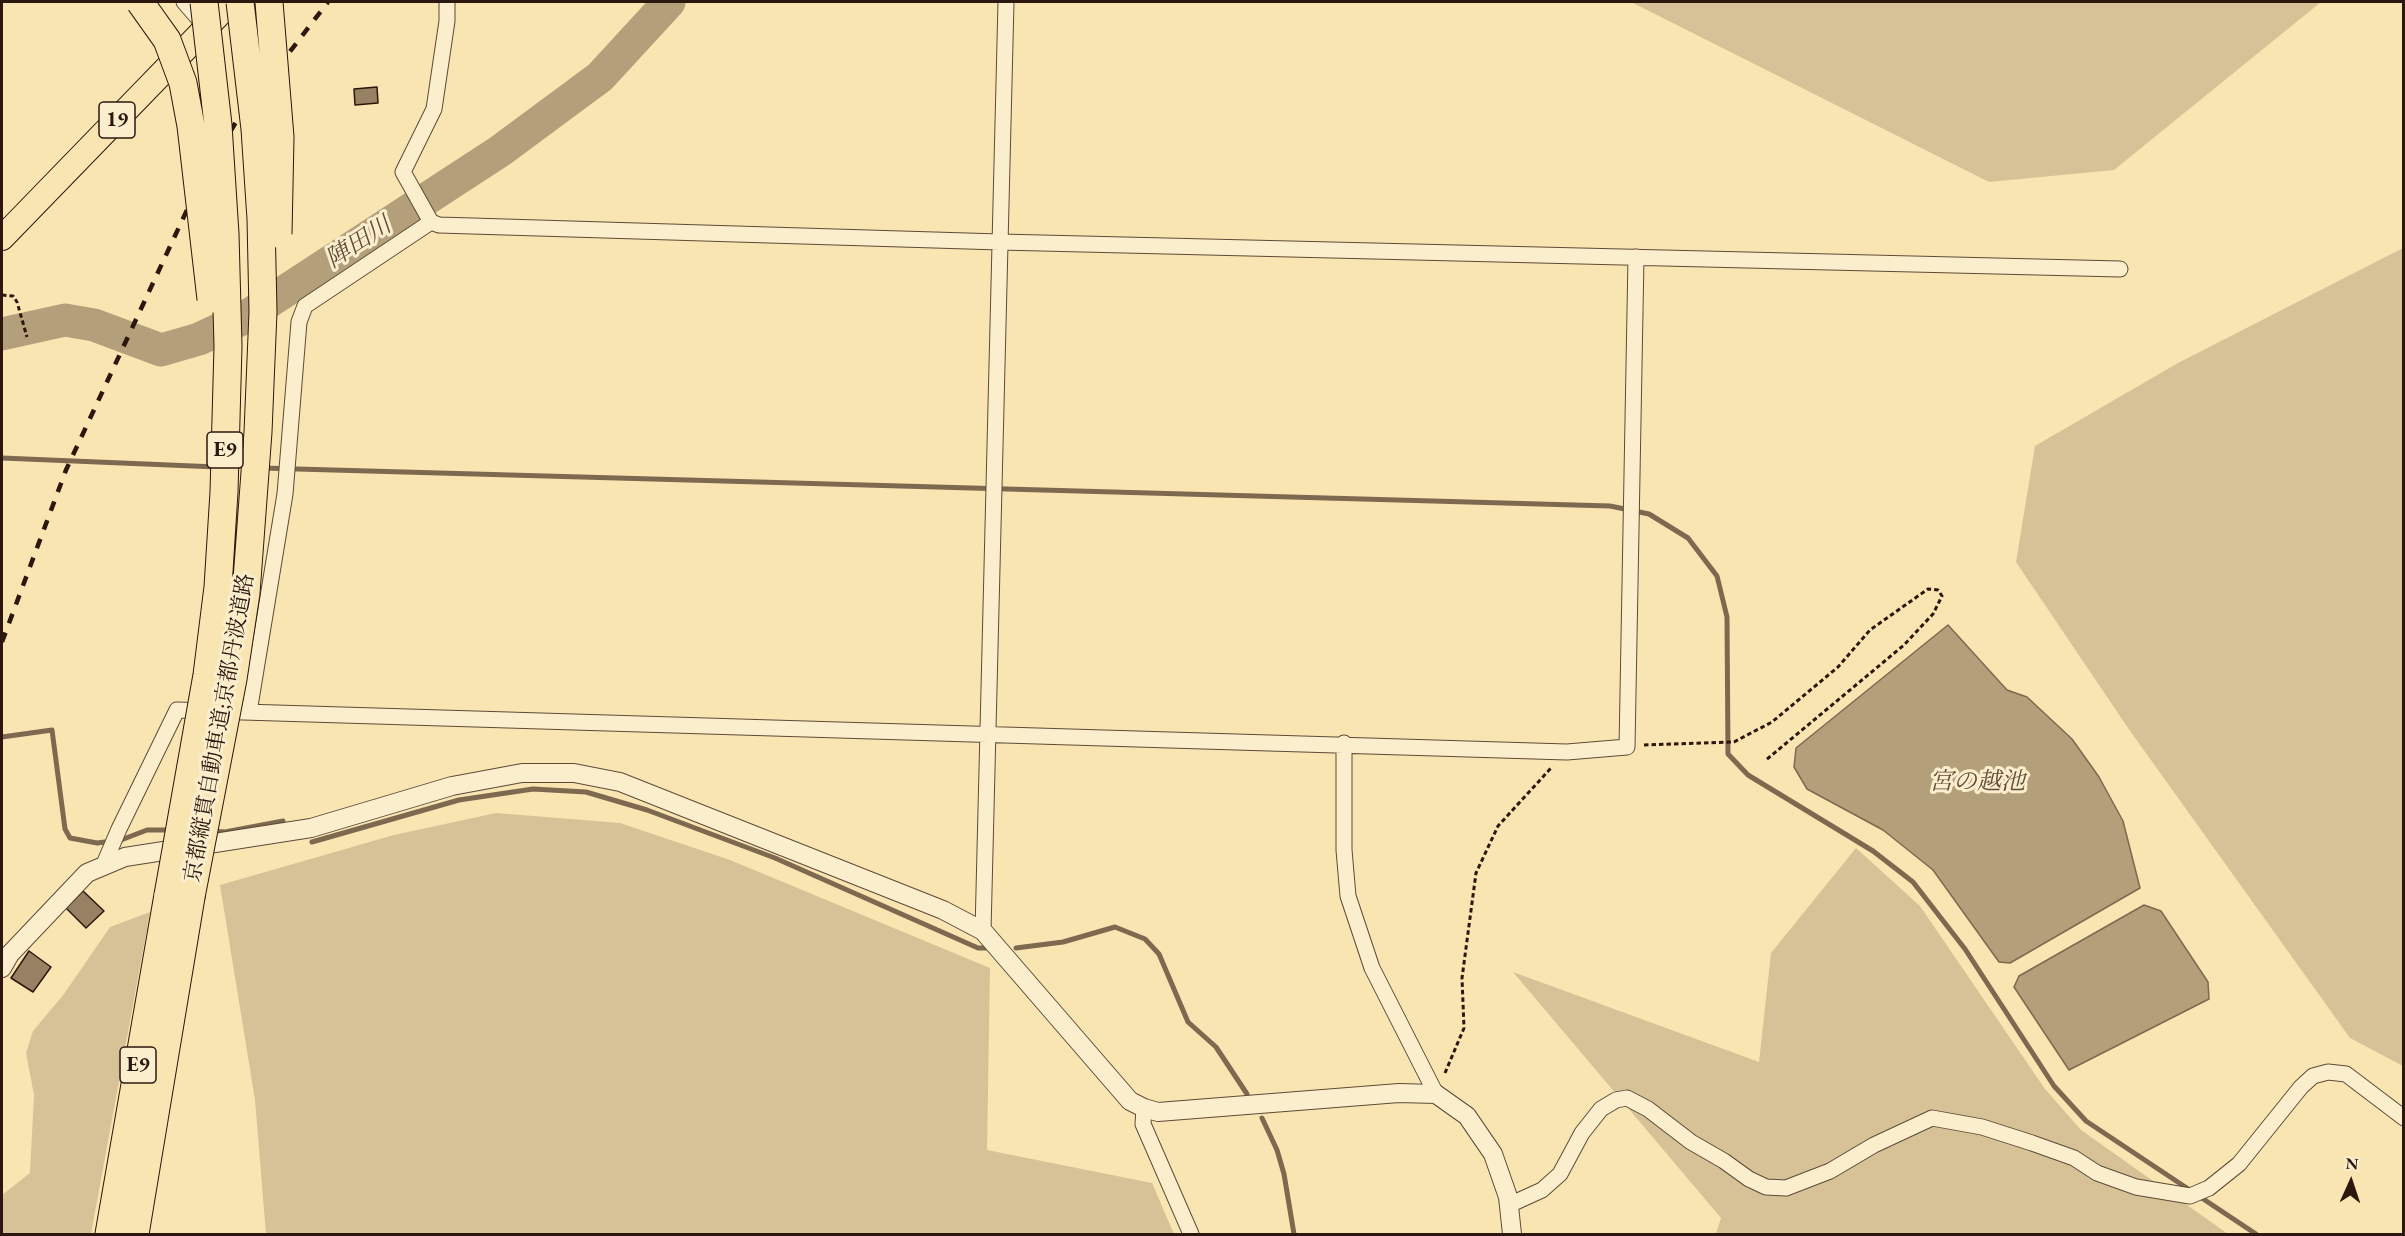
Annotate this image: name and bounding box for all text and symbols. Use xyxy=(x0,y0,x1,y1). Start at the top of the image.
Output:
road number: 19 xyxy=(99,102,135,138)
water label: 陣田川 xyxy=(321,211,397,275)
road number: E9 xyxy=(207,432,243,468)
street label: 京都縦貫自動車道;京都丹波道路 xyxy=(180,572,260,884)
water label: 宮の越池 xyxy=(1929,768,2025,796)
road number: E9 xyxy=(120,1047,156,1083)
north arrow xyxy=(2321,1152,2381,1212)
text: N xyxy=(2345,1153,2359,1174)

